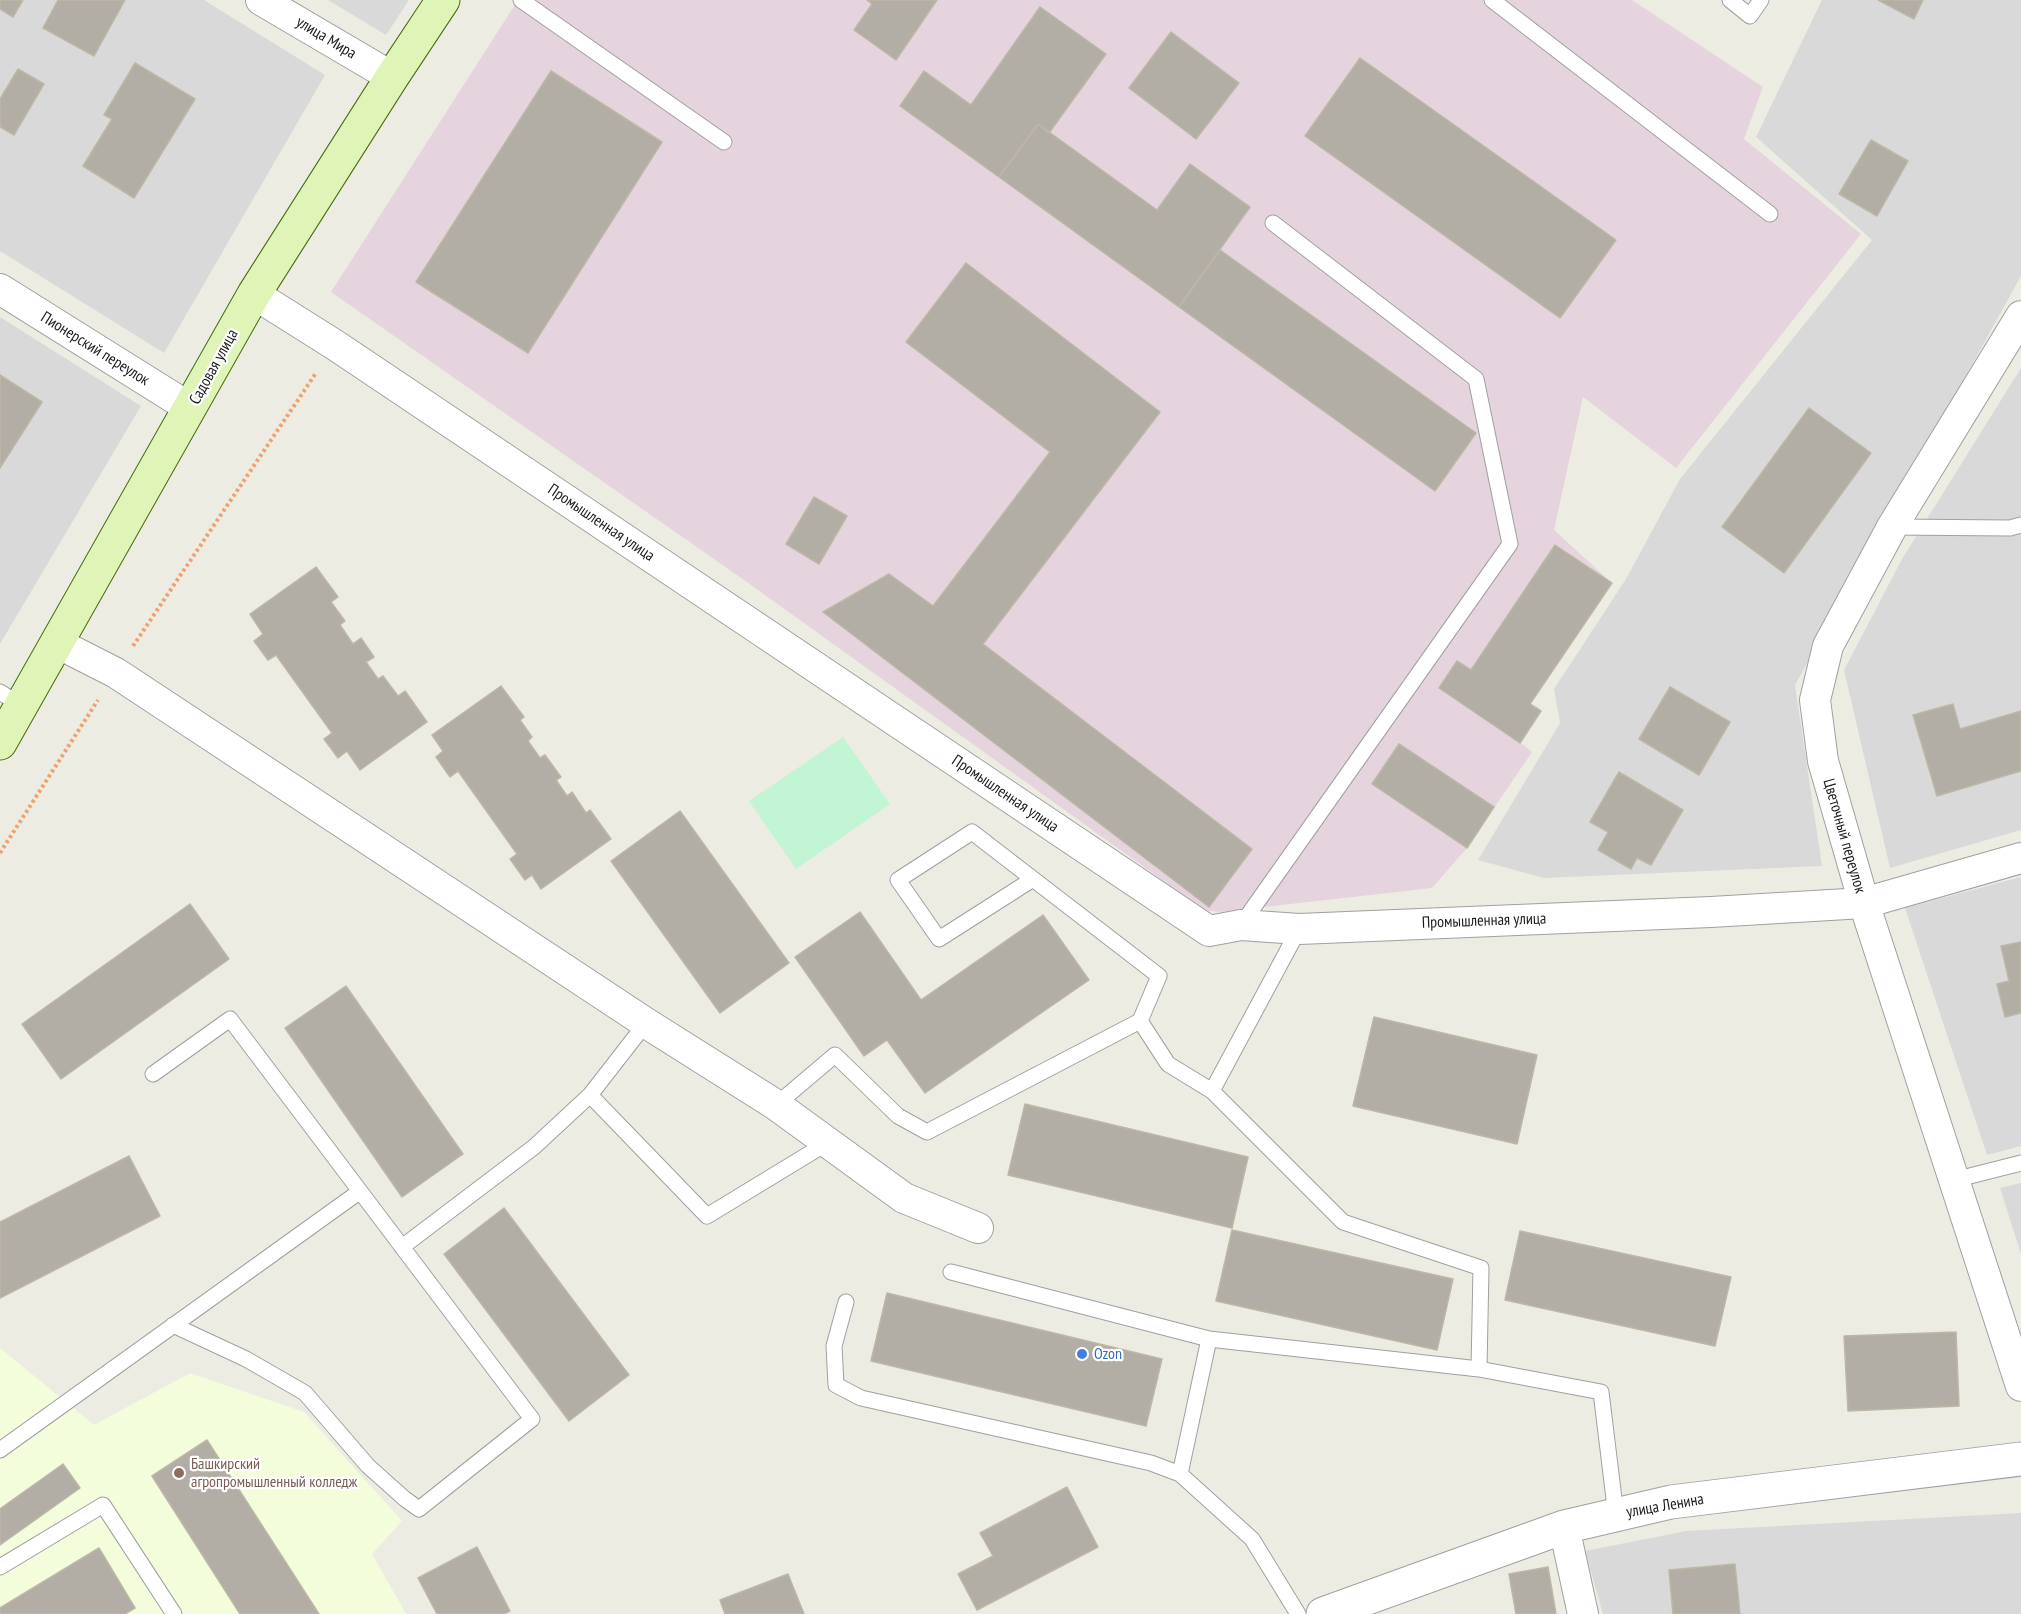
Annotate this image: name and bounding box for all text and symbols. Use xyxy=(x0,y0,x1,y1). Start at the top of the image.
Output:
street label: улица Мира xyxy=(292,13,360,63)
street label: Пионерский переулок xyxy=(37,308,153,390)
street label: Садовая улица xyxy=(186,326,242,408)
street label: Промышленная улица xyxy=(544,480,658,566)
street label: Промышленная улица xyxy=(948,751,1062,837)
street label: Цветочный переулок xyxy=(1818,777,1870,895)
street label: Промышленная улица xyxy=(1421,909,1547,933)
place label: Ozon xyxy=(1094,1344,1122,1364)
marker: Ozon xyxy=(1075,1347,1089,1361)
place label: Башкирский агропромышленный колледж xyxy=(191,1454,357,1492)
marker: Башкирский агропромышленный колледж xyxy=(172,1466,186,1480)
street label: улица Ленина xyxy=(1625,1490,1705,1522)

